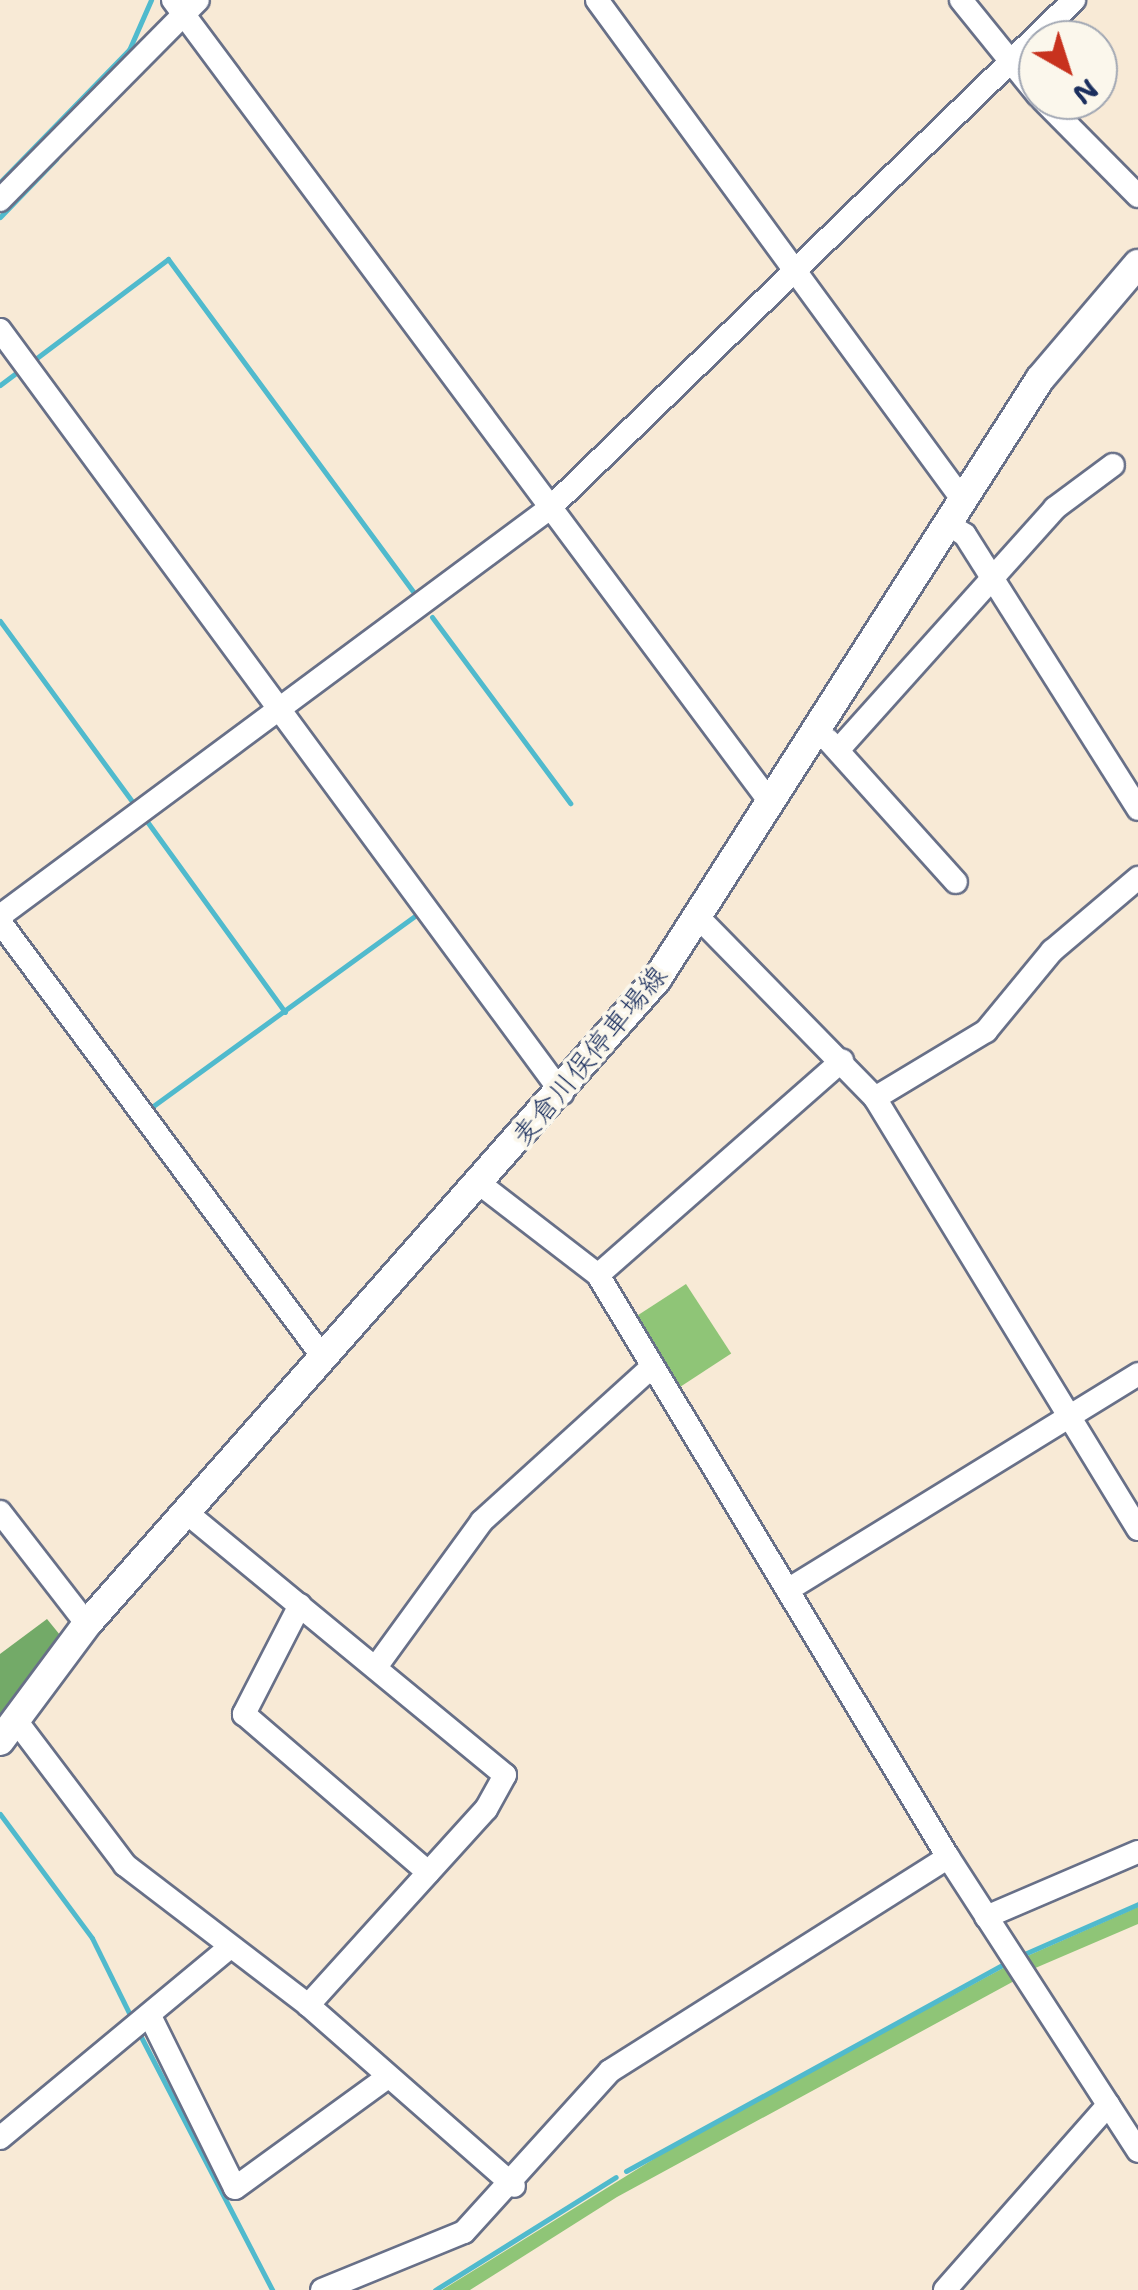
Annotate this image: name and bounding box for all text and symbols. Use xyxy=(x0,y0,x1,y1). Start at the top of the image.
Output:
north arrow xyxy=(1018,20,1118,120)
text: N xyxy=(1065,70,1106,114)
street label: 麦倉川俣停車場線 xyxy=(504,958,674,1152)

